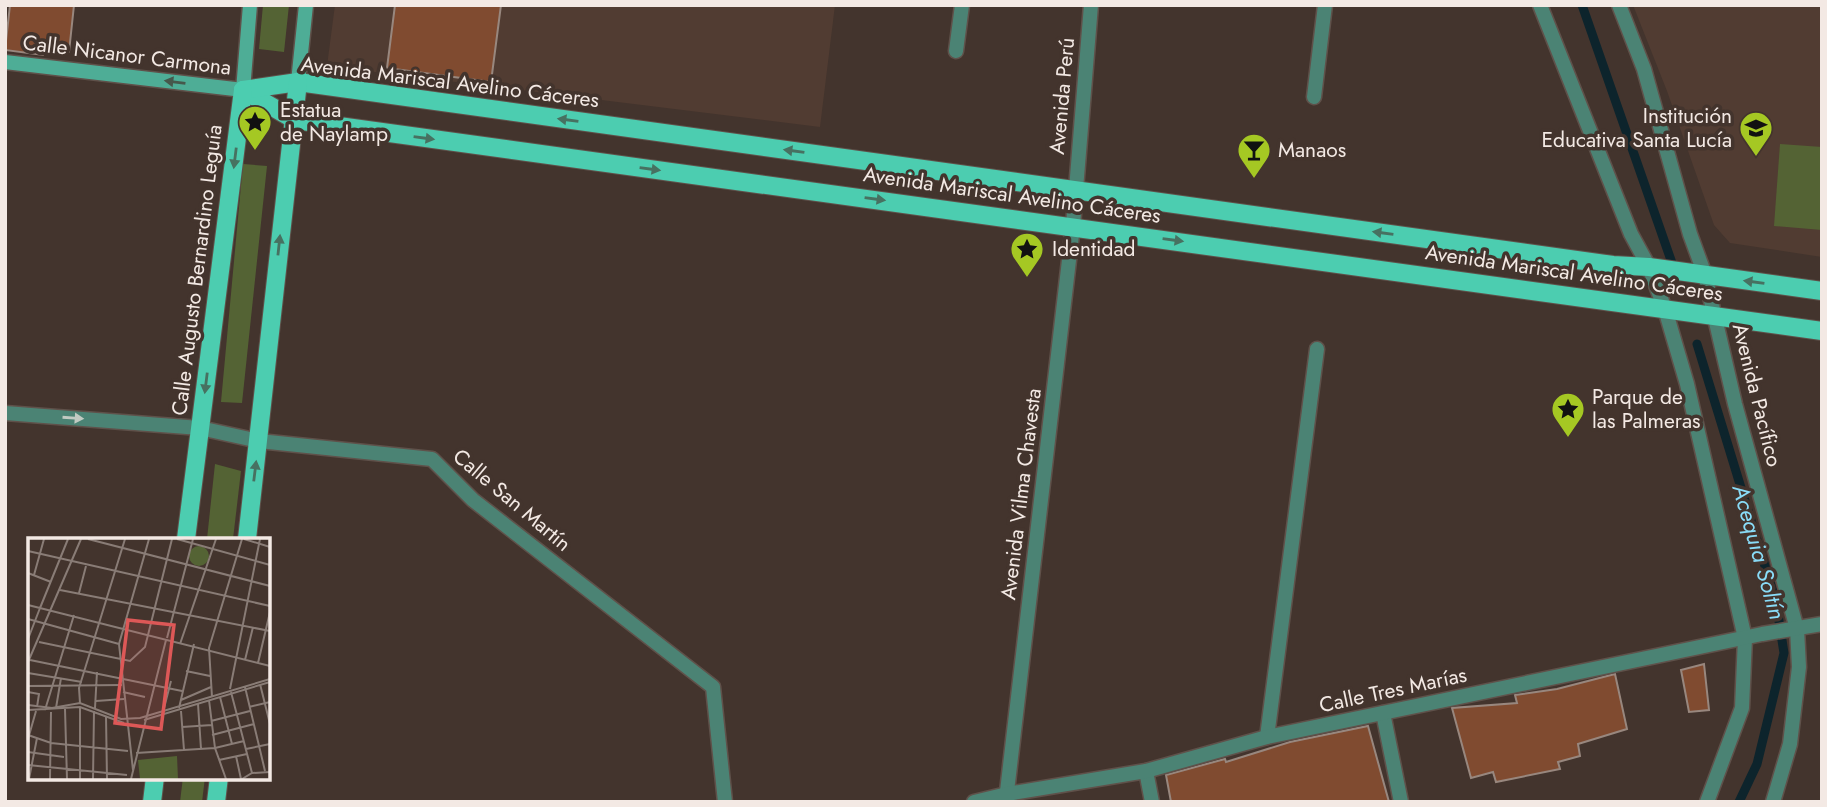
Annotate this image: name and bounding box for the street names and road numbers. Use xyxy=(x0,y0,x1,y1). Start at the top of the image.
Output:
street label: Calle Nicanor Carmona xyxy=(21,27,233,83)
street label: Avenida Perú xyxy=(1042,36,1082,156)
street label: Avenida Mariscal Avelino Cáceres xyxy=(299,49,601,115)
street label: Calle Augusto Bernardino Leguía xyxy=(164,123,230,417)
street label: Avenida Mariscal Avelino Cáceres xyxy=(861,159,1163,231)
street label: Avenida Mariscal Avelino Cáceres xyxy=(1423,237,1725,309)
street label: Avenida Pacífico xyxy=(1725,320,1789,470)
street label: Avenida Vilma Chavesta xyxy=(993,386,1049,602)
street label: Calle San Martín xyxy=(446,442,578,558)
street label: Calle Tres Marías xyxy=(1316,660,1470,720)

